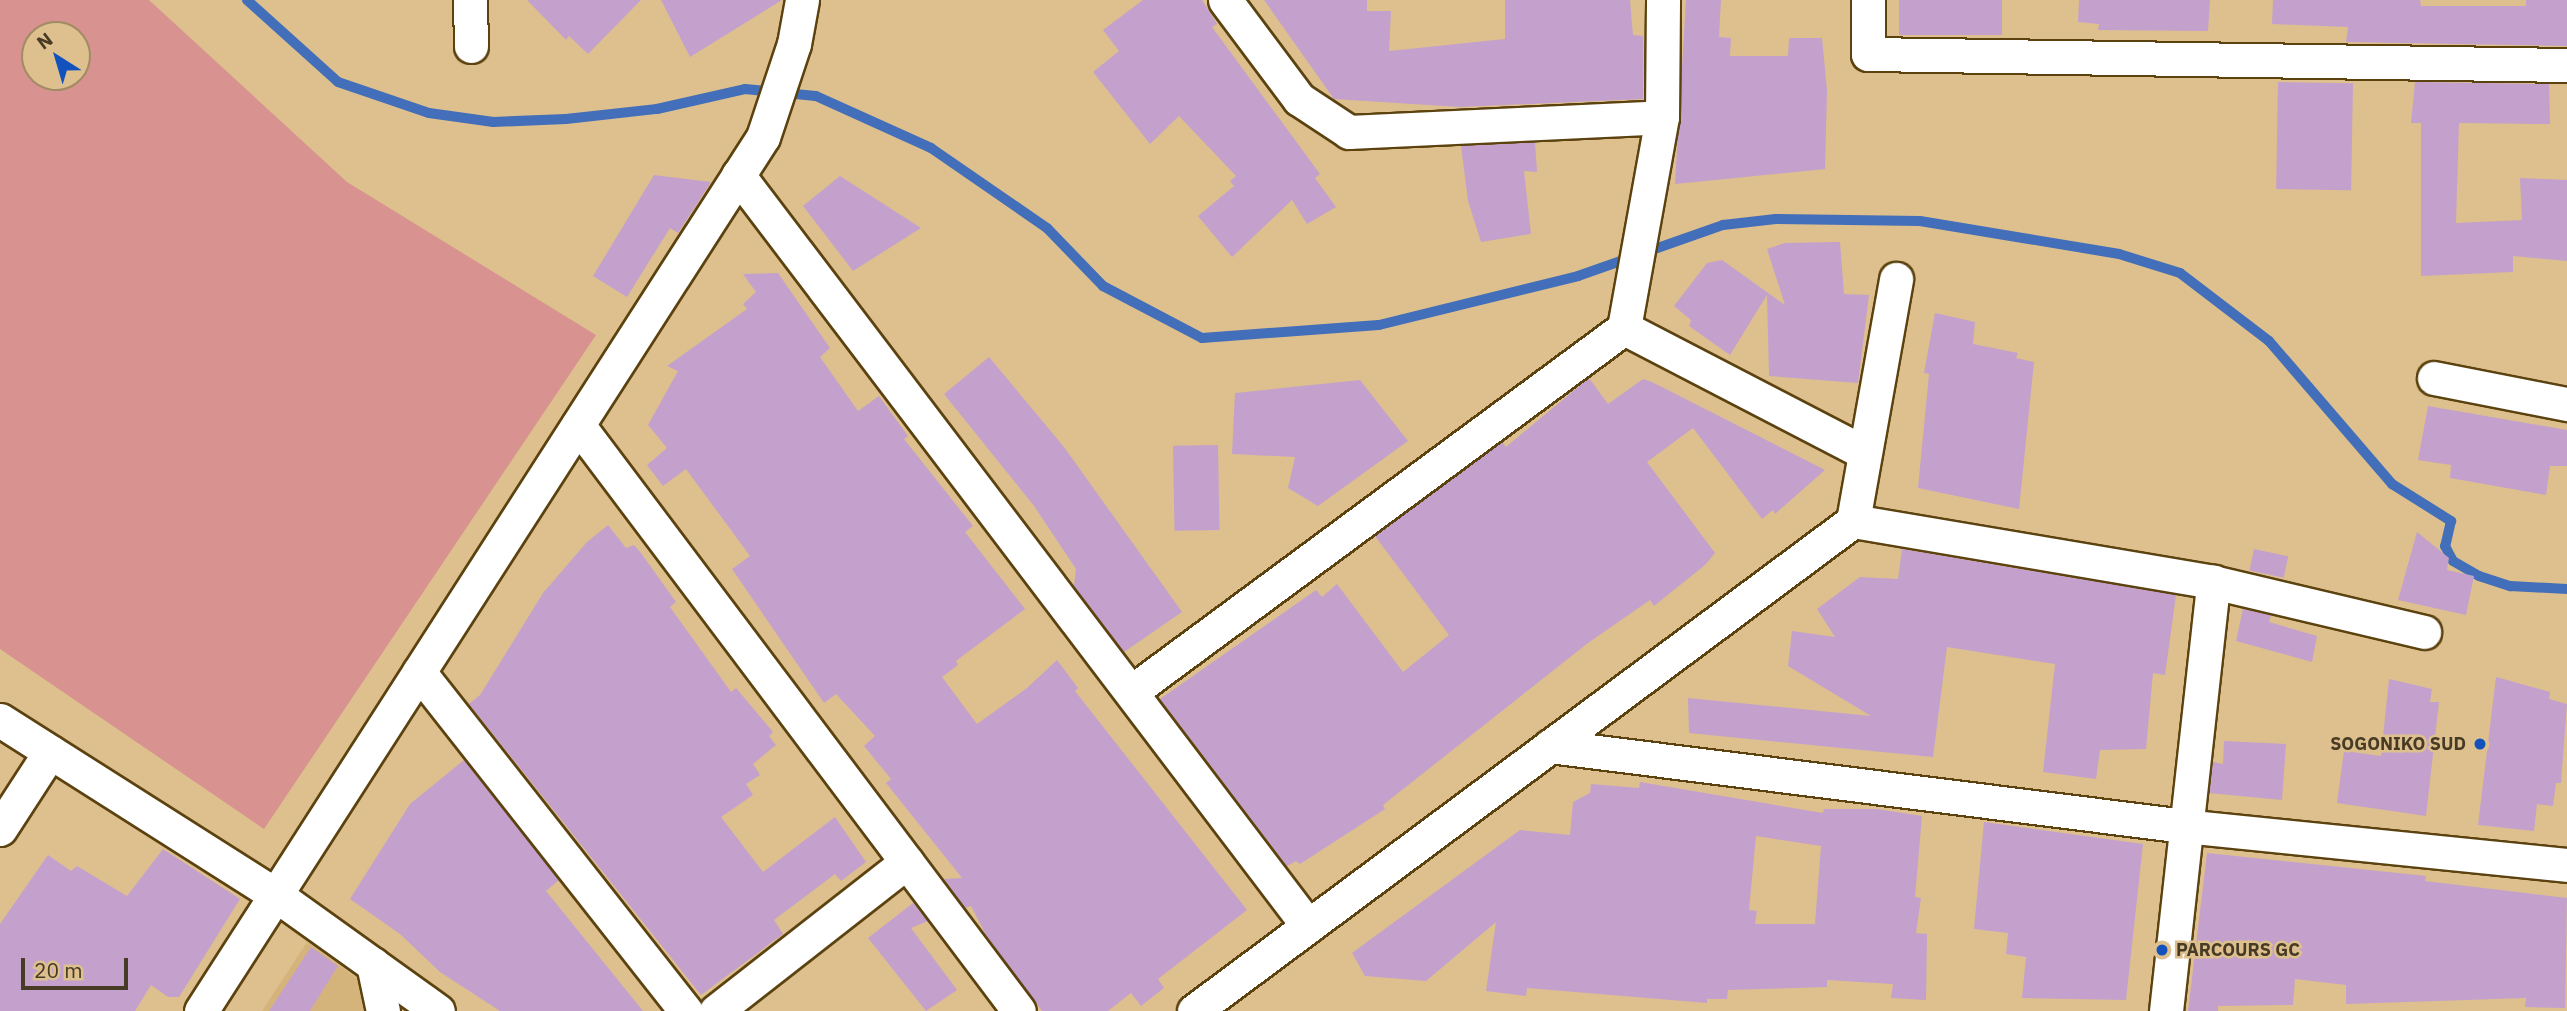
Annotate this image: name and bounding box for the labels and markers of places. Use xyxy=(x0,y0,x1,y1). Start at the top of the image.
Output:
place label: SOGONIKO SUD xyxy=(2330,733,2466,755)
marker: SOGONIKO SUD xyxy=(2472,736,2488,752)
place label: PARCOURS GC xyxy=(2176,939,2300,961)
marker: PARCOURS GC xyxy=(2154,942,2170,958)

